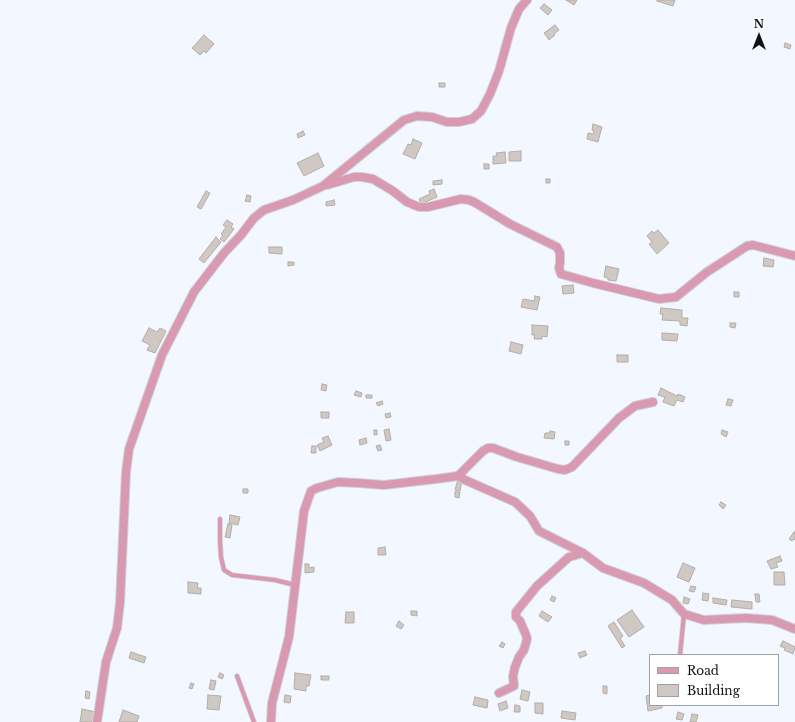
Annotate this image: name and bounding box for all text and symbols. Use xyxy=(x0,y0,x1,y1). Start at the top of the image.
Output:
north arrow xyxy=(739,16,779,56)
text: N xyxy=(754,17,764,31)
legend xyxy=(649,654,779,706)
text: Road xyxy=(687,663,719,678)
text: Building xyxy=(687,683,740,698)

